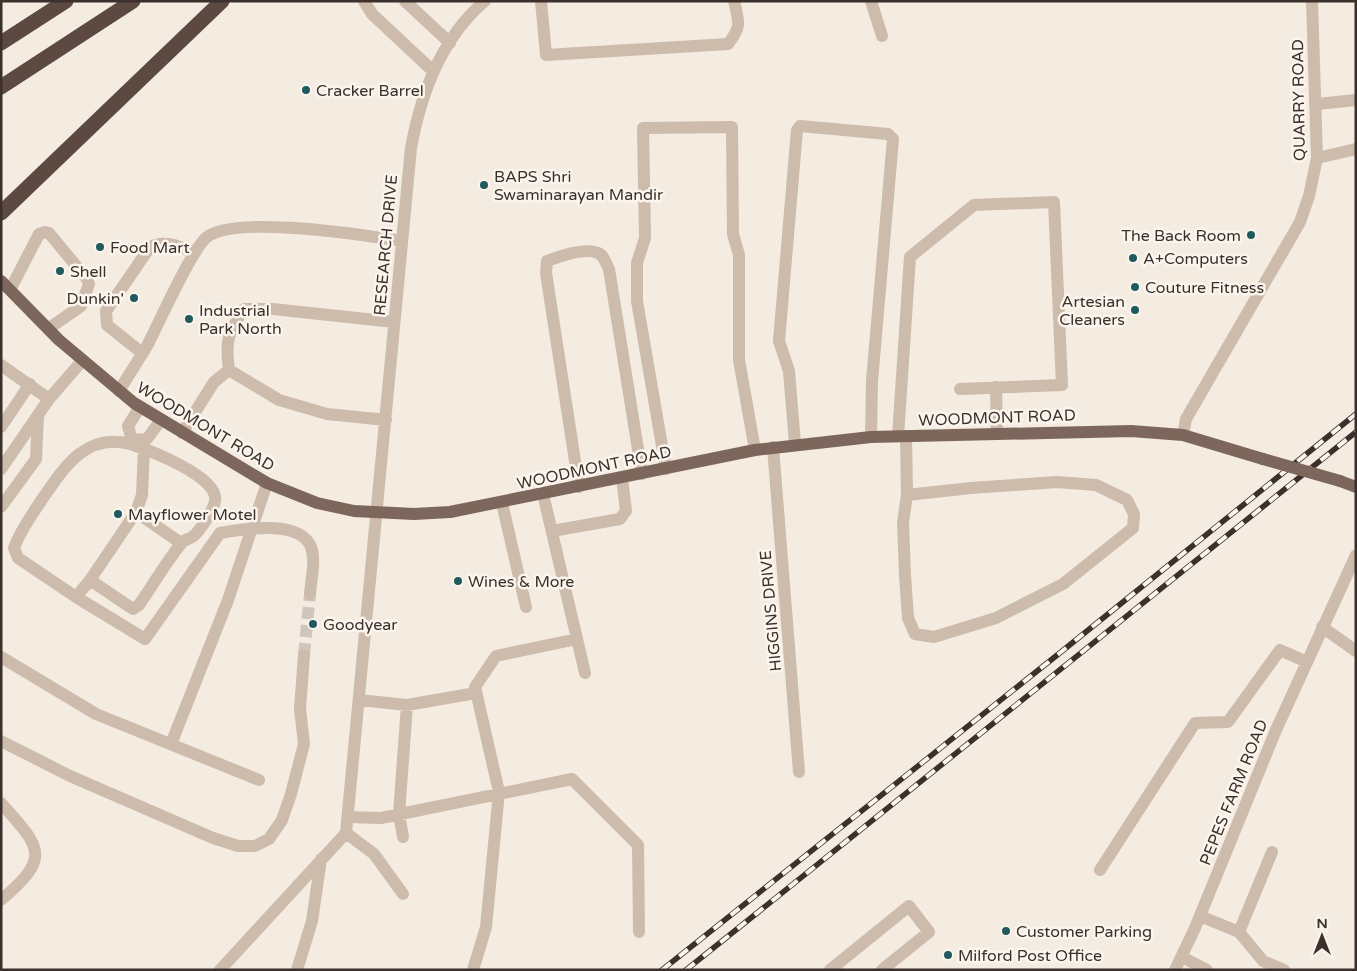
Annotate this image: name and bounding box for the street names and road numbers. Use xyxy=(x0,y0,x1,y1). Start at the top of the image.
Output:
street label: QUARRY ROAD xyxy=(1288,39,1310,161)
street label: RESEARCH DRIVE xyxy=(370,174,402,317)
street label: WOODMONT ROAD xyxy=(133,378,278,476)
street label: WOODMONT ROAD xyxy=(918,405,1076,431)
street label: WOODMONT ROAD xyxy=(515,442,673,494)
street label: HIGGINS DRIVE xyxy=(756,549,786,672)
street label: PEPES FARM ROAD xyxy=(1195,716,1272,868)

